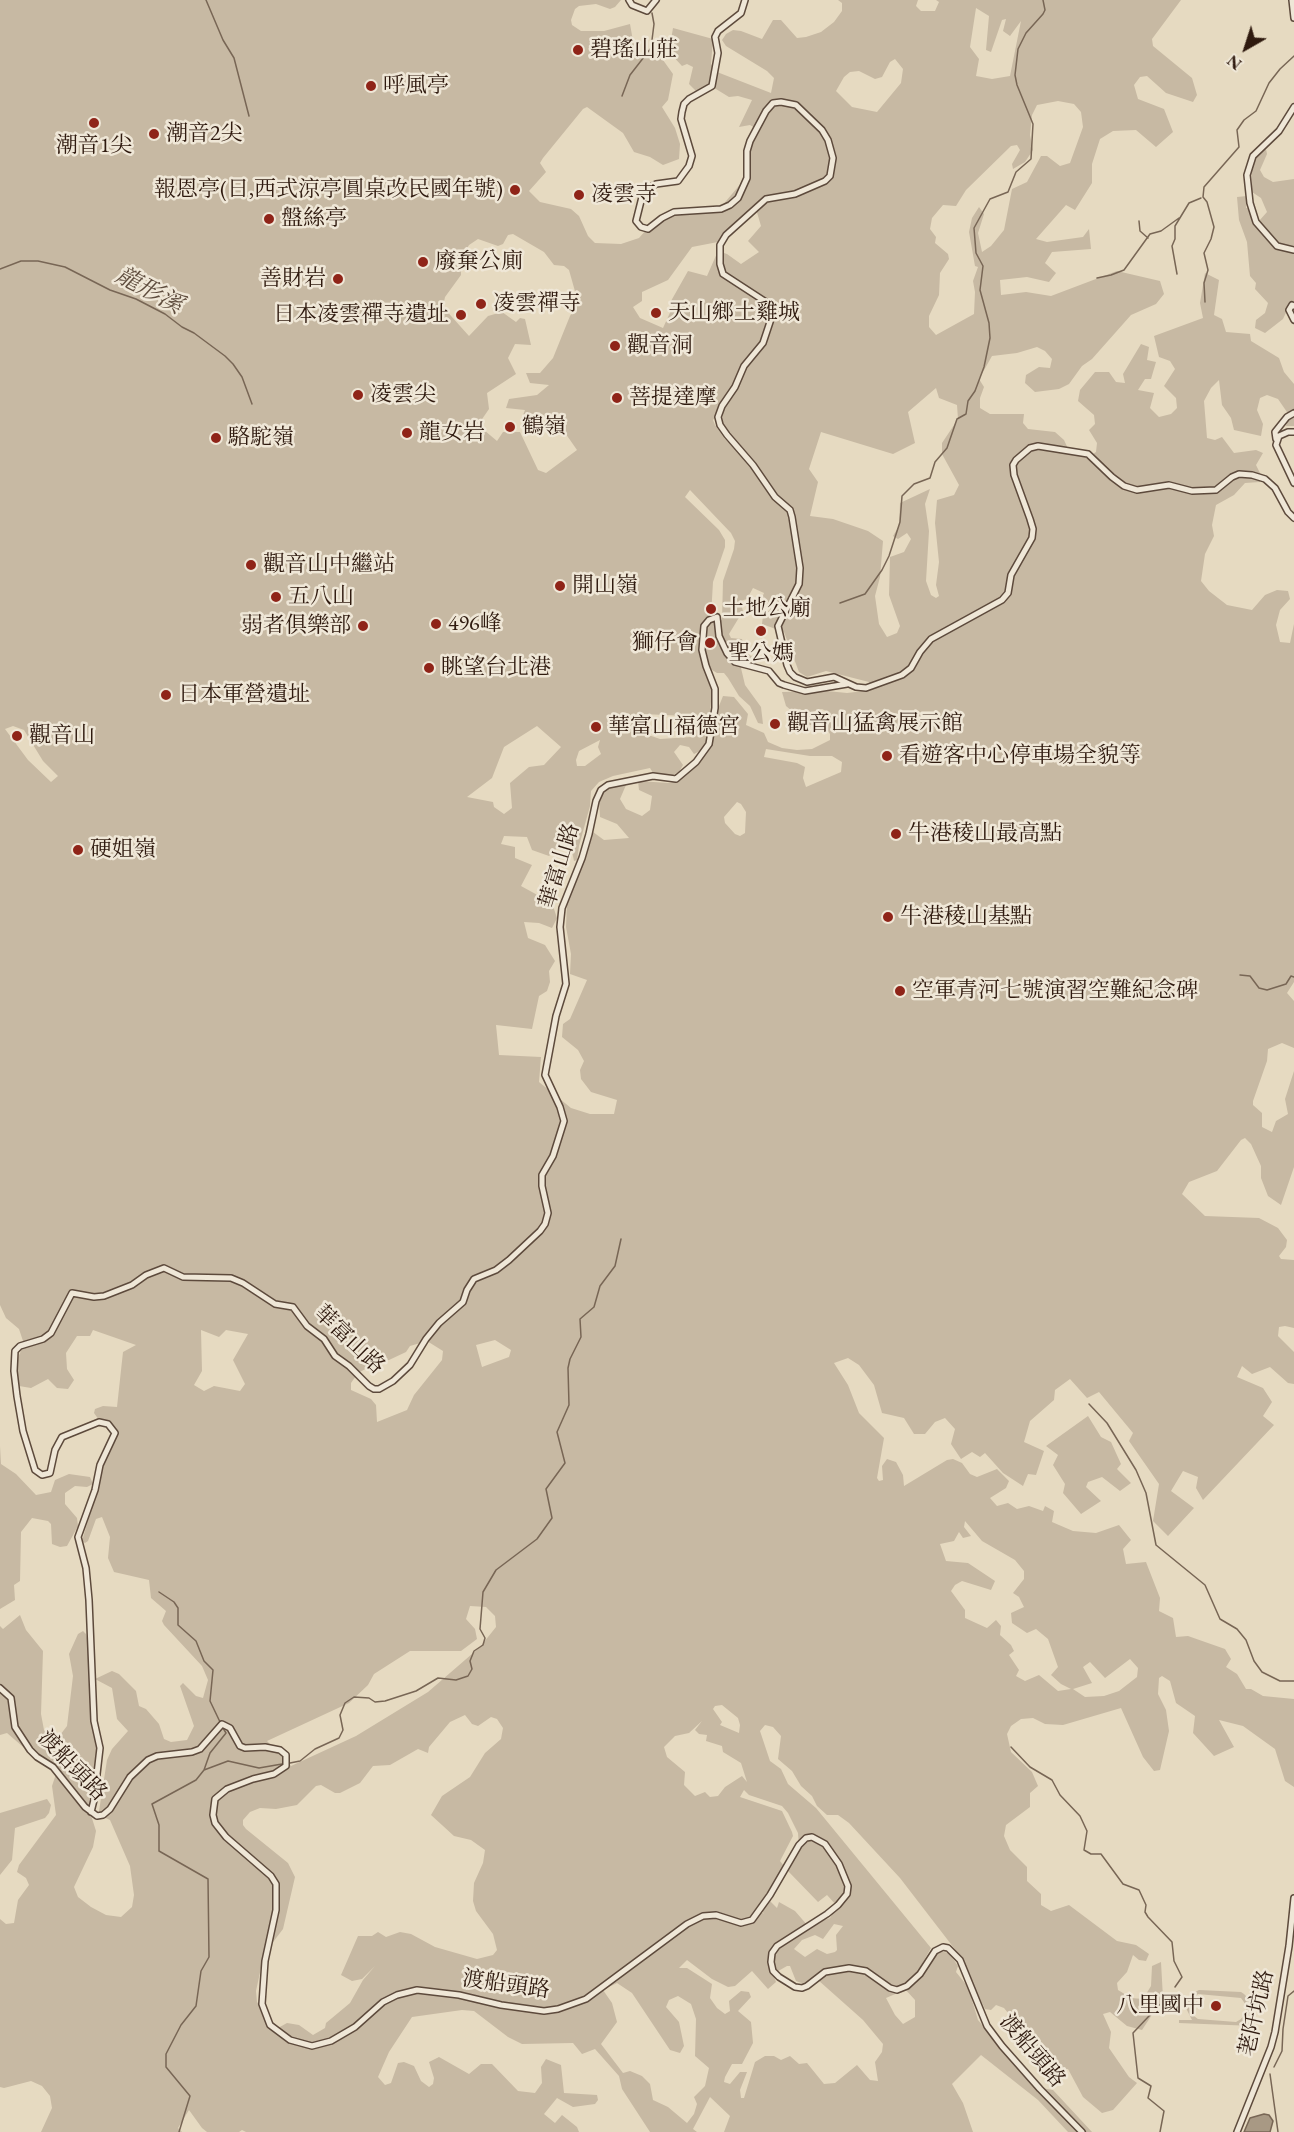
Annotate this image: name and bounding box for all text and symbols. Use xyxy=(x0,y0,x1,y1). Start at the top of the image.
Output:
north arrow xyxy=(1216,18,1276,78)
place label: 碧瑤山莊 xyxy=(590,37,678,63)
marker: 碧瑤山莊 xyxy=(571,43,585,57)
text: N xyxy=(1223,50,1246,75)
place label: 呼風亭 xyxy=(383,73,449,99)
marker: 呼風亭 xyxy=(364,79,378,93)
marker: 潮音1尖 xyxy=(87,116,101,130)
place label: 潮音2尖 xyxy=(166,121,243,147)
marker: 潮音2尖 xyxy=(147,127,161,141)
place label: 潮音1尖 xyxy=(56,133,132,159)
place label: 報恩亭(日,西式涼亭圓桌改民國年號) xyxy=(154,177,503,203)
place label: 凌雲寺 xyxy=(591,182,657,208)
marker: 報恩亭(日,西式涼亭圓桌改民國年號) xyxy=(508,183,522,197)
marker: 凌雲寺 xyxy=(572,188,586,202)
place label: 盤絲亭 xyxy=(281,206,347,232)
marker: 盤絲亭 xyxy=(262,212,276,226)
place label: 廢棄公廁 xyxy=(435,249,523,275)
marker: 廢棄公廁 xyxy=(416,255,430,269)
water label: 龍形溪 xyxy=(110,261,188,321)
place label: 善財岩 xyxy=(260,266,326,292)
marker: 善財岩 xyxy=(331,272,345,286)
place label: 凌雲禪寺 xyxy=(493,291,581,317)
marker: 凌雲禪寺 xyxy=(474,297,488,311)
place label: 天山鄉土雞城 xyxy=(668,300,800,326)
place label: 日本凌雲禪寺遺址 xyxy=(273,302,449,328)
marker: 天山鄉土雞城 xyxy=(649,306,663,320)
marker: 日本凌雲禪寺遺址 xyxy=(454,308,468,322)
place label: 觀音洞 xyxy=(627,333,693,359)
marker: 觀音洞 xyxy=(608,339,622,353)
place label: 凌雲尖 xyxy=(370,382,436,408)
place label: 菩提達摩 xyxy=(629,385,717,411)
marker: 凌雲尖 xyxy=(351,388,365,402)
marker: 菩提達摩 xyxy=(610,391,624,405)
place label: 鶴嶺 xyxy=(522,414,566,440)
place label: 龍女岩 xyxy=(419,420,485,446)
marker: 鶴嶺 xyxy=(503,420,517,434)
place label: 駱駝嶺 xyxy=(228,425,294,451)
marker: 龍女岩 xyxy=(400,426,414,440)
marker: 駱駝嶺 xyxy=(209,431,223,445)
place label: 觀音山中繼站 xyxy=(263,552,395,578)
marker: 觀音山中繼站 xyxy=(244,558,258,572)
place label: 開山嶺 xyxy=(572,573,638,599)
marker: 開山嶺 xyxy=(553,579,567,593)
place label: 五八山 xyxy=(288,584,354,610)
marker: 五八山 xyxy=(269,590,283,604)
place label: 土地公廟 xyxy=(723,596,811,622)
marker: 土地公廟 xyxy=(704,602,718,616)
place label: 496峰 xyxy=(448,611,502,637)
place label: 弱者俱樂部 xyxy=(241,613,351,639)
marker: 496峰 xyxy=(429,617,443,631)
marker: 弱者俱樂部 xyxy=(356,619,370,633)
marker: 聖公媽 xyxy=(754,624,768,638)
place label: 獅仔會 xyxy=(632,630,698,656)
marker: 獅仔會 xyxy=(703,636,717,650)
place label: 聖公媽 xyxy=(728,641,794,667)
place label: 眺望台北港 xyxy=(441,655,551,681)
marker: 眺望台北港 xyxy=(422,661,436,675)
place label: 日本軍營遺址 xyxy=(178,682,310,708)
marker: 日本軍營遺址 xyxy=(159,688,173,702)
place label: 觀音山猛禽展示館 xyxy=(787,711,963,737)
place label: 華富山福德宮 xyxy=(608,714,740,740)
marker: 觀音山猛禽展示館 xyxy=(768,717,782,731)
marker: 華富山福德宮 xyxy=(589,720,603,734)
place label: 觀音山 xyxy=(29,723,95,749)
marker: 觀音山 xyxy=(10,729,24,743)
place label: 看遊客中心停車場全貌等 xyxy=(899,743,1141,769)
marker: 看遊客中心停車場全貌等 xyxy=(880,749,894,763)
street label: 華富山路 xyxy=(535,820,585,912)
place label: 牛港稜山最高點 xyxy=(908,821,1062,847)
marker: 牛港稜山最高點 xyxy=(889,827,903,841)
place label: 硬姐嶺 xyxy=(90,837,156,863)
marker: 硬姐嶺 xyxy=(71,843,85,857)
place label: 牛港稜山基點 xyxy=(900,904,1032,930)
marker: 牛港稜山基點 xyxy=(881,910,895,924)
place label: 空軍青河七號演習空難紀念碑 xyxy=(912,978,1198,1004)
marker: 空軍青河七號演習空難紀念碑 xyxy=(893,984,907,998)
street label: 華富山路 xyxy=(308,1300,390,1380)
street label: 渡船頭路 xyxy=(32,1725,112,1807)
street label: 渡船頭路 xyxy=(461,1966,551,2004)
street label: 荖阡坑路 xyxy=(1234,1967,1280,2059)
place label: 八里國中 xyxy=(1116,1993,1204,2019)
marker: 八里國中 xyxy=(1209,1999,1223,2013)
street label: 渡船頭路 xyxy=(994,2009,1070,2093)

